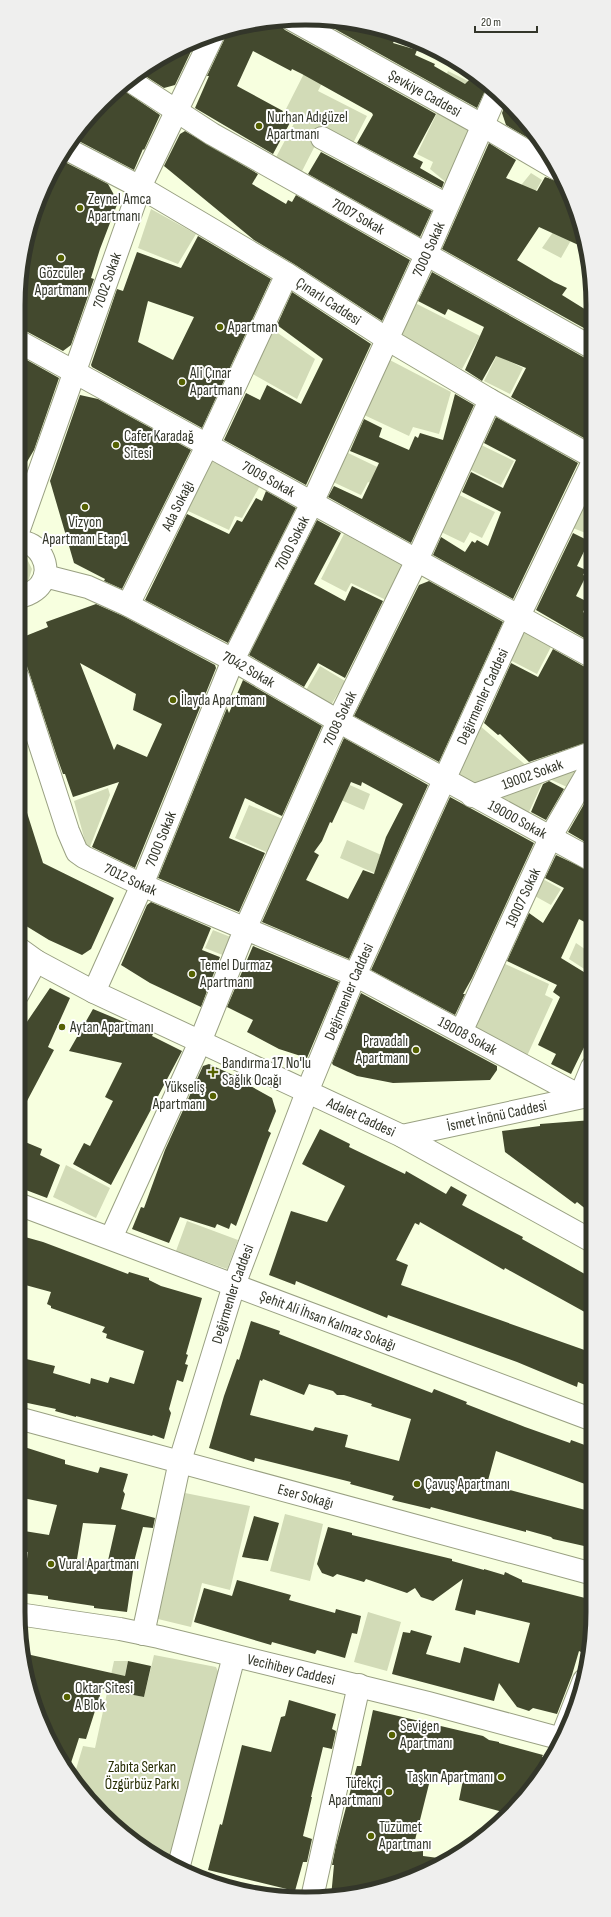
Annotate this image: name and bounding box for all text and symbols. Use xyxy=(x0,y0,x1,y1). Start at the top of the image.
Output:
scale bar xyxy=(475,8,537,34)
text: 20 m xyxy=(481,15,501,30)
street label: Şevkiye Caddesi xyxy=(385,66,464,122)
place label: Nurhan Adıgüzel Apartmanı xyxy=(266,108,348,144)
marker: Nurhan Adıgüzel Apartmanı xyxy=(254,121,264,131)
place label: Zeynel Amca Apartmanı xyxy=(87,190,151,226)
street label: 7007 Sokak xyxy=(328,194,388,239)
marker: Zeynel Amca Apartmanı xyxy=(75,203,85,213)
street label: 7000 Sokak xyxy=(408,219,449,280)
street label: 7002 Sokak xyxy=(89,250,126,311)
marker: Gözcüler Apartmanı xyxy=(56,253,66,263)
place label: Gözcüler Apartmanı xyxy=(34,264,87,300)
street label: Çınarlı Caddesi xyxy=(292,273,365,330)
place label: Apartman xyxy=(227,318,278,337)
marker: Apartman xyxy=(215,322,225,332)
place label: Ali Çınar Apartmanı xyxy=(189,364,242,400)
marker: Ali Çınar Apartmanı xyxy=(177,377,187,387)
place label: Cafer Karadağ Sitesi xyxy=(124,427,194,463)
marker: Cafer Karadağ Sitesi xyxy=(111,440,121,450)
street label: 7009 Sokak xyxy=(238,457,299,502)
street label: Ada Sokağı xyxy=(157,478,198,535)
marker: Vizyon Apartmanı Etap 1 xyxy=(80,502,90,512)
place label: Vizyon Apartmanı Etap 1 xyxy=(41,513,128,549)
street label: 7000 Sokak xyxy=(271,513,314,574)
street label: Değirmenler Caddesi xyxy=(452,645,513,748)
street label: 7042 Sokak xyxy=(219,647,278,692)
street label: 7008 Sokak xyxy=(319,688,361,749)
place label: İlayda Apartmanı xyxy=(181,691,265,710)
marker: İlayda Apartmanı xyxy=(168,695,178,705)
street label: 19002 Sokak xyxy=(499,755,566,794)
street label: 19000 Sokak xyxy=(485,796,550,844)
street label: 7000 Sokak xyxy=(141,808,181,870)
street label: 7012 Sokak xyxy=(101,859,160,900)
street label: 19007 Sokak xyxy=(501,865,545,931)
street label: Değirmenler Caddesi xyxy=(320,940,378,1043)
place label: Temel Durmaz Apartmanı xyxy=(199,956,271,992)
marker: Temel Durmaz Apartmanı xyxy=(187,969,197,979)
street label: 19008 Sokak xyxy=(435,1012,501,1060)
place label: Aytan Apartmanı xyxy=(69,1018,154,1037)
marker: Aytan Apartmanı xyxy=(57,1022,67,1032)
place label: Pravadalı Apartmanı xyxy=(355,1032,408,1068)
marker: Pravadalı Apartmanı xyxy=(411,1045,421,1055)
place label: Bandırma 17 No'lu Sağlık Ocağı xyxy=(222,1054,311,1090)
marker: Bandırma 17 No'lu Sağlık Ocağı xyxy=(207,1066,219,1078)
place label: Yükseliş Apartmanı xyxy=(152,1078,205,1114)
marker: Yükseliş Apartmanı xyxy=(208,1091,218,1101)
street label: Adalet Caddesi xyxy=(323,1093,399,1142)
street label: İsmet İnönü Caddesi xyxy=(445,1096,549,1136)
street label: Değirmenler Caddesi xyxy=(208,1242,259,1346)
street label: Şehit Ali İhsan Kalmaz Sokağı xyxy=(257,1287,399,1355)
place label: Çavuş Apartmanı xyxy=(425,1475,510,1494)
marker: Çavuş Apartmanı xyxy=(412,1479,422,1489)
street label: Eser Sokağı xyxy=(275,1480,336,1513)
place label: Vural Apartmanı xyxy=(59,1555,139,1574)
marker: Vural Apartmanı xyxy=(46,1559,56,1569)
street label: Vecihibey Caddesi xyxy=(245,1650,337,1690)
place label: Oktar Sitesi A Blok xyxy=(74,1679,133,1715)
marker: Oktar Sitesi A Blok xyxy=(62,1692,72,1702)
place label: Sevigen Apartmanı xyxy=(399,1717,452,1753)
marker: Sevigen Apartmanı xyxy=(387,1730,397,1740)
park label: Zabıta Serkan Özgürbüz Parkı xyxy=(105,1758,179,1794)
place label: Taşkın Apartmanı xyxy=(407,1768,493,1787)
marker: Taşkın Apartmanı xyxy=(496,1772,506,1782)
place label: Tüfekçi Apartmanı xyxy=(328,1774,381,1810)
marker: Tüfekçi Apartmanı xyxy=(384,1787,394,1797)
place label: Tüzümet Apartmanı xyxy=(378,1818,431,1854)
marker: Tüzümet Apartmanı xyxy=(366,1831,376,1841)

